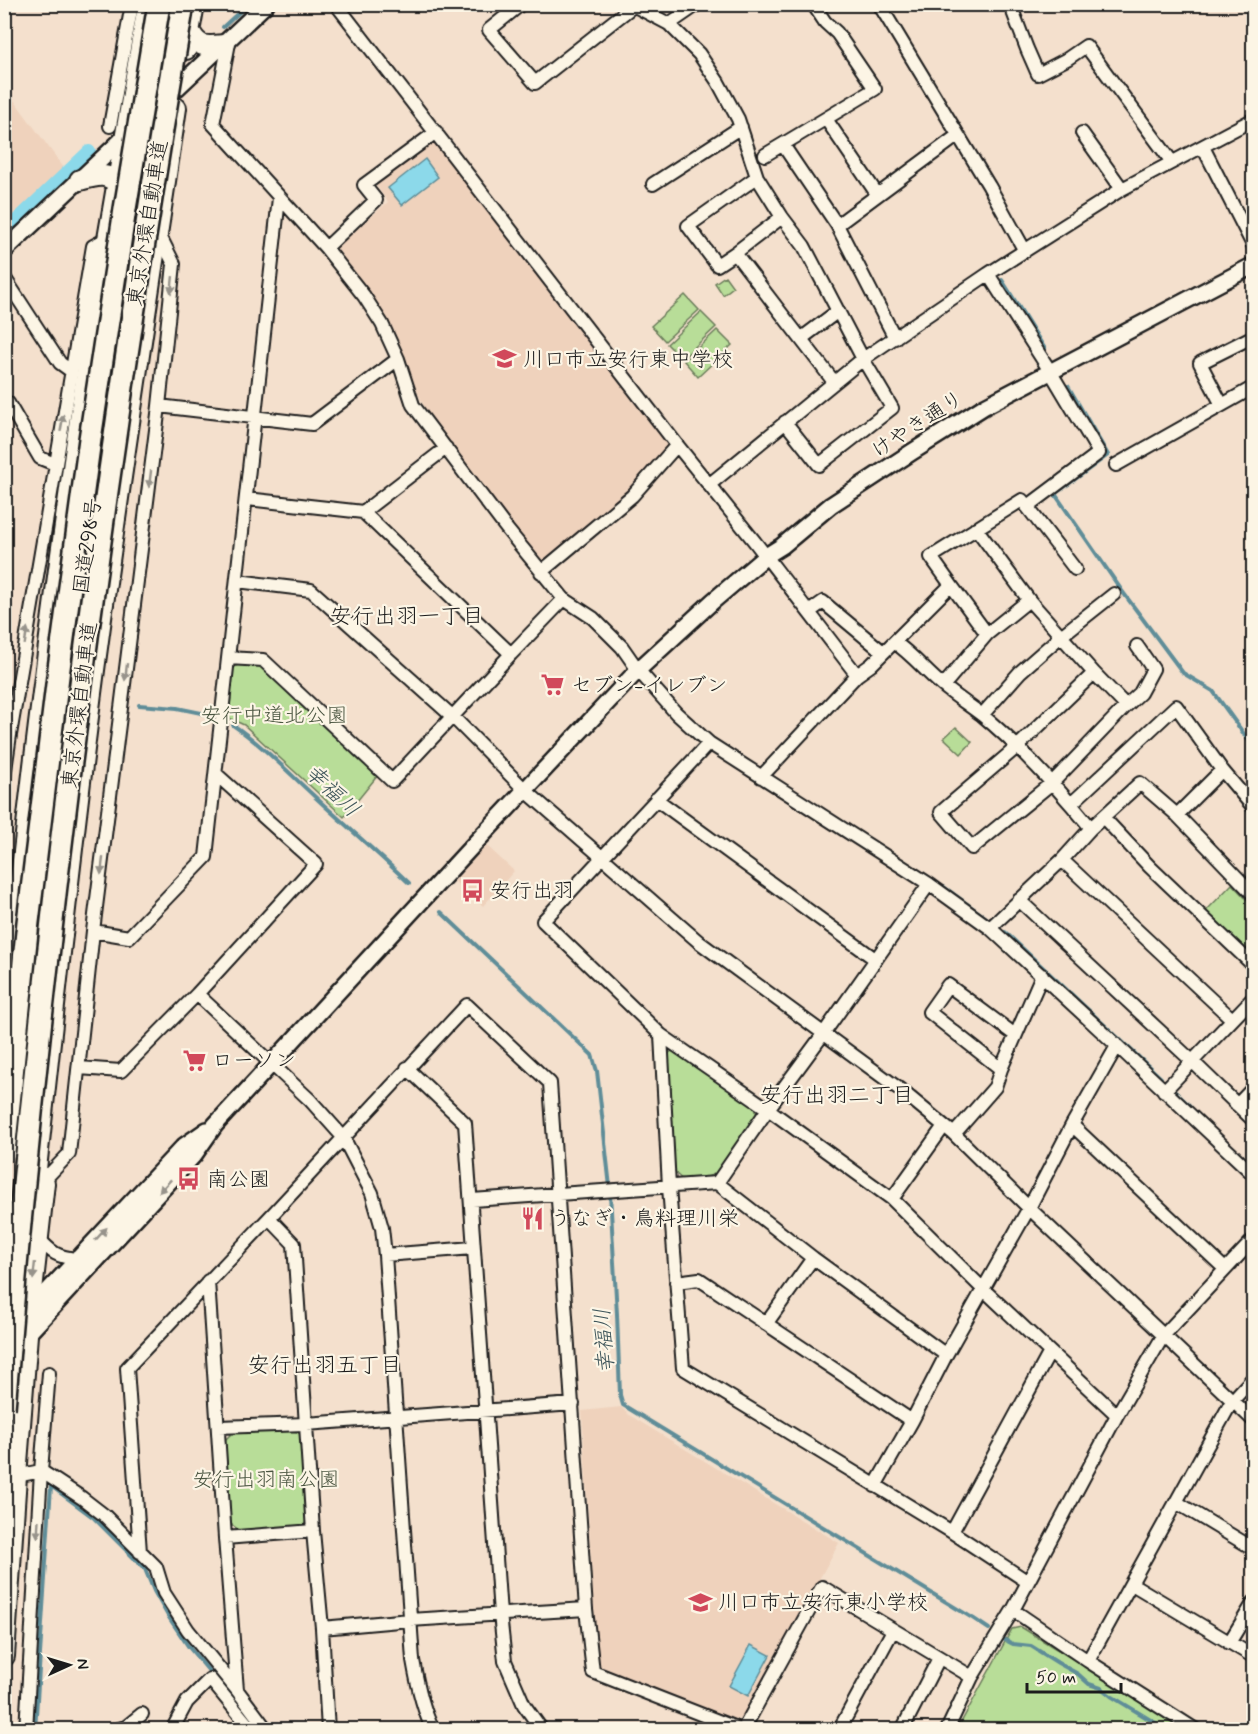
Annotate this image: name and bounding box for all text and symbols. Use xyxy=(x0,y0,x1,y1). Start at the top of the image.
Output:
street label: 東京外環自動車道 xyxy=(121,138,175,308)
one-way arrow xyxy=(167,276,177,295)
school or university icon: 川口市立安行東中学校 xyxy=(492,346,518,372)
place label: 川口市立安行東中学校 xyxy=(523,346,733,374)
street label: けやき通り xyxy=(866,385,969,465)
one-way arrow xyxy=(58,413,67,432)
one-way arrow xyxy=(145,469,155,488)
street label: 国道298号 xyxy=(67,496,109,596)
district label: 安行出羽一丁目 xyxy=(330,603,484,631)
street label: 東京外環自動車道 xyxy=(56,620,104,790)
one-way arrow xyxy=(22,627,31,646)
one-way arrow xyxy=(121,663,131,682)
supermarket icon: セブン-イレブン xyxy=(540,672,566,698)
place label: セブン-イレブン xyxy=(571,672,727,700)
park label: 安行中道北公園 xyxy=(201,702,348,730)
water label: 幸福川 xyxy=(298,759,365,824)
one-way arrow xyxy=(97,856,106,875)
bus stop icon: 安行出羽 xyxy=(459,877,485,903)
place label: 安行出羽 xyxy=(490,877,574,905)
supermarket icon: ローソン xyxy=(181,1047,207,1073)
place label: ローソン xyxy=(212,1047,296,1075)
district label: 安行出羽二丁目 xyxy=(760,1082,914,1110)
bus stop icon: 南公園 xyxy=(176,1166,202,1192)
place label: 南公園 xyxy=(207,1166,270,1194)
one-way arrow xyxy=(158,1179,172,1194)
restaurant icon: うなぎ・鳥料理川栄 xyxy=(519,1205,545,1231)
place label: うなぎ・鳥料理川栄 xyxy=(550,1205,739,1233)
one-way arrow xyxy=(94,1227,107,1242)
one-way arrow xyxy=(29,1261,39,1280)
water label: 幸福川 xyxy=(589,1307,621,1375)
district label: 安行出羽五丁目 xyxy=(248,1352,402,1380)
park label: 安行出羽南公園 xyxy=(193,1466,340,1494)
one-way arrow xyxy=(33,1520,42,1539)
school or university icon: 川口市立安行東小学校 xyxy=(687,1589,713,1615)
place label: 川口市立安行東小学校 xyxy=(718,1589,928,1617)
north arrow xyxy=(39,1635,99,1695)
scale bar xyxy=(1027,1656,1122,1694)
text: N xyxy=(72,1658,93,1670)
text: 50 m xyxy=(1036,1666,1076,1690)

